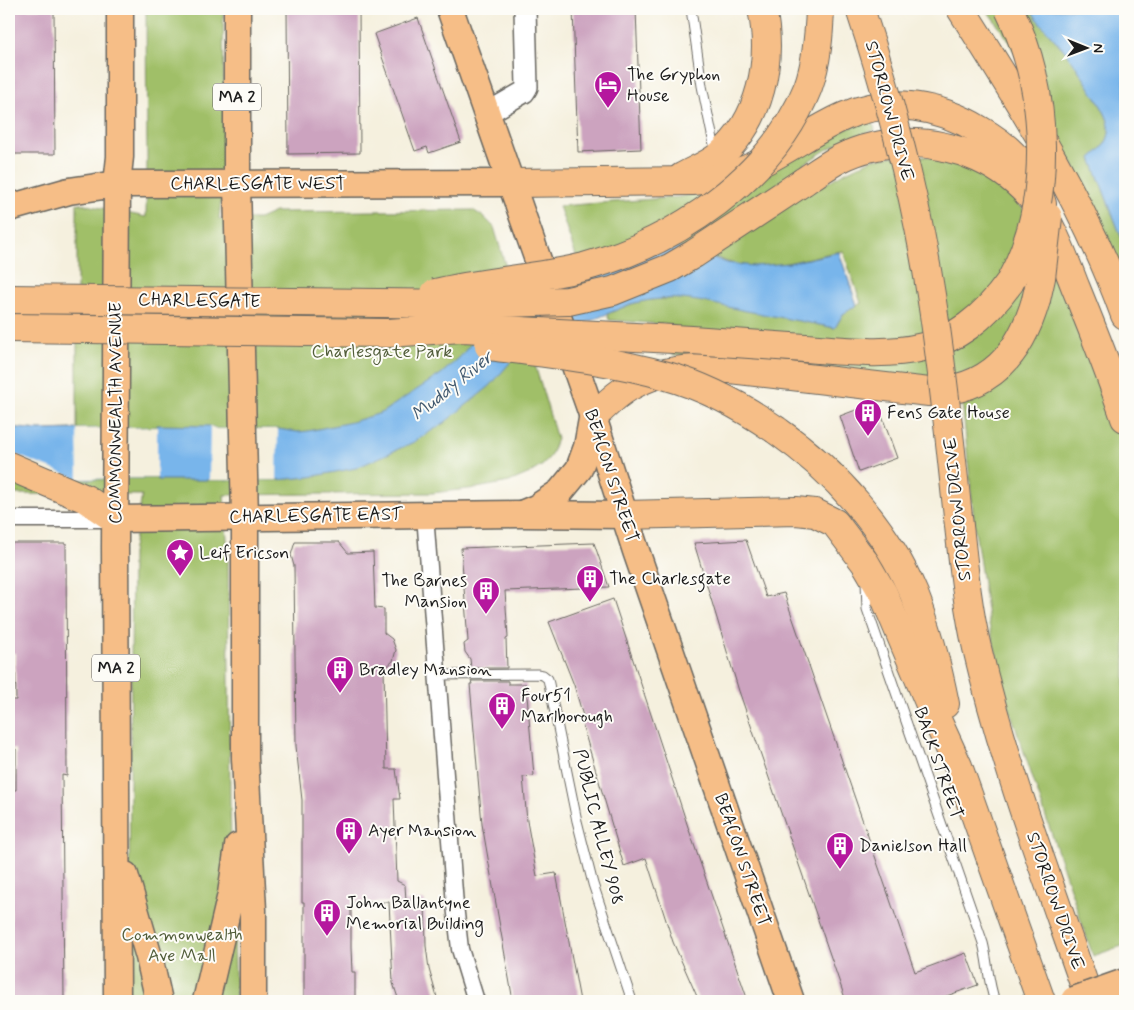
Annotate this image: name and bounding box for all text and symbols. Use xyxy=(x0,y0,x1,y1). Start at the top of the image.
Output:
north arrow xyxy=(1062,22,1112,72)
street label: STORROW DRIVE xyxy=(859,38,919,184)
text: N xyxy=(1089,43,1107,53)
place label: The Gryphon House xyxy=(627,63,720,108)
hotel icon: The Gryphon House xyxy=(593,70,623,109)
road number: MA 2 xyxy=(213,84,261,110)
street label: CHARLESGATE WEST xyxy=(170,172,346,196)
street label: CHARLESGATE xyxy=(138,288,260,314)
street label: COMMONWEALTH AVENUE xyxy=(104,302,128,524)
park label: Charlesgate Park xyxy=(312,340,452,365)
water label: Muddy River xyxy=(406,344,500,427)
building icon: Fens Gate House xyxy=(853,398,883,437)
place label: Fens Gate House xyxy=(887,401,1010,425)
street label: BEACON STREET xyxy=(578,406,644,546)
street label: STORROW DRIVE xyxy=(939,436,977,582)
street label: CHARLESGATE EAST xyxy=(229,502,404,530)
place icon: Leif Ericson xyxy=(165,538,195,577)
place label: Leif Ericson xyxy=(199,541,289,565)
building icon: The Charlesgate xyxy=(575,564,605,603)
place label: The Charlesgate xyxy=(609,567,731,593)
place label: The Barnes Mansion xyxy=(381,569,467,614)
building icon: The Barnes Mansion xyxy=(471,576,501,615)
road number: MA 2 xyxy=(92,654,140,681)
building icon: Bradley Mansion xyxy=(325,655,355,694)
place label: Bradley Mansion xyxy=(359,658,492,682)
place label: Four51 Marlborough xyxy=(521,684,613,729)
building icon: Four51 Marlborough xyxy=(487,691,517,730)
street label: BACK STREET xyxy=(908,704,968,822)
street label: PUBLIC ALLEY 908 xyxy=(567,747,629,907)
street label: BEACON STREET xyxy=(708,790,776,930)
building icon: Ayer Mansion xyxy=(334,816,364,855)
place label: Ayer Mansion xyxy=(368,819,476,843)
street label: STORROW DRIVE xyxy=(1020,829,1090,973)
building icon: Danielson Hall xyxy=(825,831,855,870)
place label: Danielson Hall xyxy=(859,834,967,858)
place label: John Ballantyne Memorial Building xyxy=(346,891,484,937)
building icon: John Ballantyne Memorial Building xyxy=(312,898,342,937)
park label: Commonwealth Ave Mall xyxy=(121,923,243,968)

